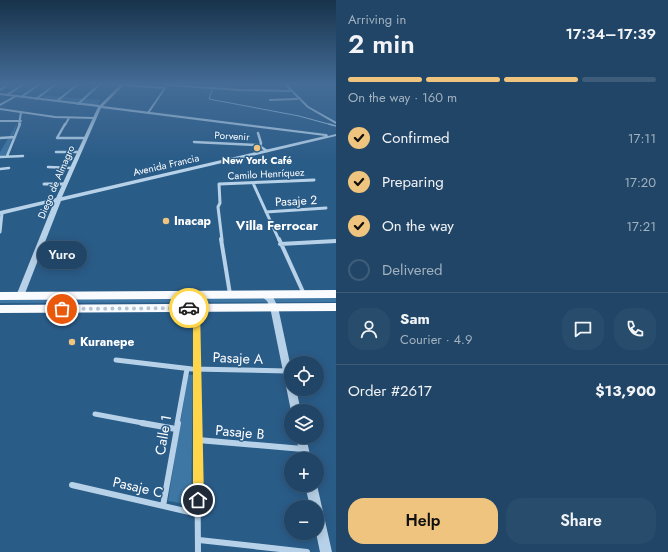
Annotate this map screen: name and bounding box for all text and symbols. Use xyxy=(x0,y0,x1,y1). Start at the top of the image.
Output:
text: Arriving in xyxy=(348,10,406,29)
text: 17:34–17:39 xyxy=(565,23,656,45)
text: 2 min xyxy=(348,25,415,63)
text: On the way · 160 m xyxy=(348,88,457,107)
icon: check xyxy=(348,127,370,149)
text: Confirmed xyxy=(382,127,450,149)
street label: Porvenir xyxy=(214,128,250,144)
text: 17:11 xyxy=(628,129,656,148)
street label: Diego de Almagro xyxy=(34,142,78,221)
marker: New York Café xyxy=(252,143,262,153)
street label: Avenida Francia xyxy=(132,150,201,180)
place label: New York Café xyxy=(222,153,292,168)
street label: Camilo Henríquez xyxy=(227,164,305,184)
icon: check xyxy=(348,171,370,193)
text: Preparing xyxy=(382,171,444,193)
text: 17:20 xyxy=(624,173,656,192)
street label: Pasaje 2 xyxy=(274,191,318,211)
place label: Inacap xyxy=(174,212,212,230)
icon: check xyxy=(348,215,370,237)
text: On the way xyxy=(382,215,454,237)
marker: Inacap xyxy=(161,216,171,226)
district label: Villa Ferrocar xyxy=(235,216,319,235)
text: 17:21 xyxy=(626,217,656,236)
callout: Yuro xyxy=(37,241,87,269)
text: Yuro xyxy=(49,245,75,264)
text: Delivered xyxy=(382,259,443,281)
courier xyxy=(169,288,209,328)
pin xyxy=(45,292,79,326)
icon: car xyxy=(178,297,200,319)
icon: bag xyxy=(51,298,73,320)
button: person xyxy=(348,308,390,350)
text: Sam xyxy=(400,308,430,330)
button: chat xyxy=(562,308,604,350)
button: phone xyxy=(614,308,656,350)
text: Courier · 4.9 xyxy=(400,330,473,349)
place label: Kuranepe xyxy=(80,333,135,351)
marker: Kuranepe xyxy=(67,337,77,347)
street label: Pasaje A xyxy=(212,347,264,369)
map controls xyxy=(284,356,324,540)
button: locate xyxy=(284,356,324,396)
text: Order #2617 xyxy=(348,380,432,402)
text: $13,900 xyxy=(595,380,656,402)
button: layers xyxy=(284,404,324,444)
street label: Calle 1 xyxy=(150,413,176,457)
street label: Pasaje B xyxy=(215,420,266,444)
button: + xyxy=(284,452,324,492)
street label: Pasaje C xyxy=(111,472,165,502)
pin xyxy=(181,483,215,517)
icon: home xyxy=(187,489,209,511)
button: Help xyxy=(348,498,498,544)
button: Share xyxy=(506,498,656,544)
button: − xyxy=(284,500,324,540)

